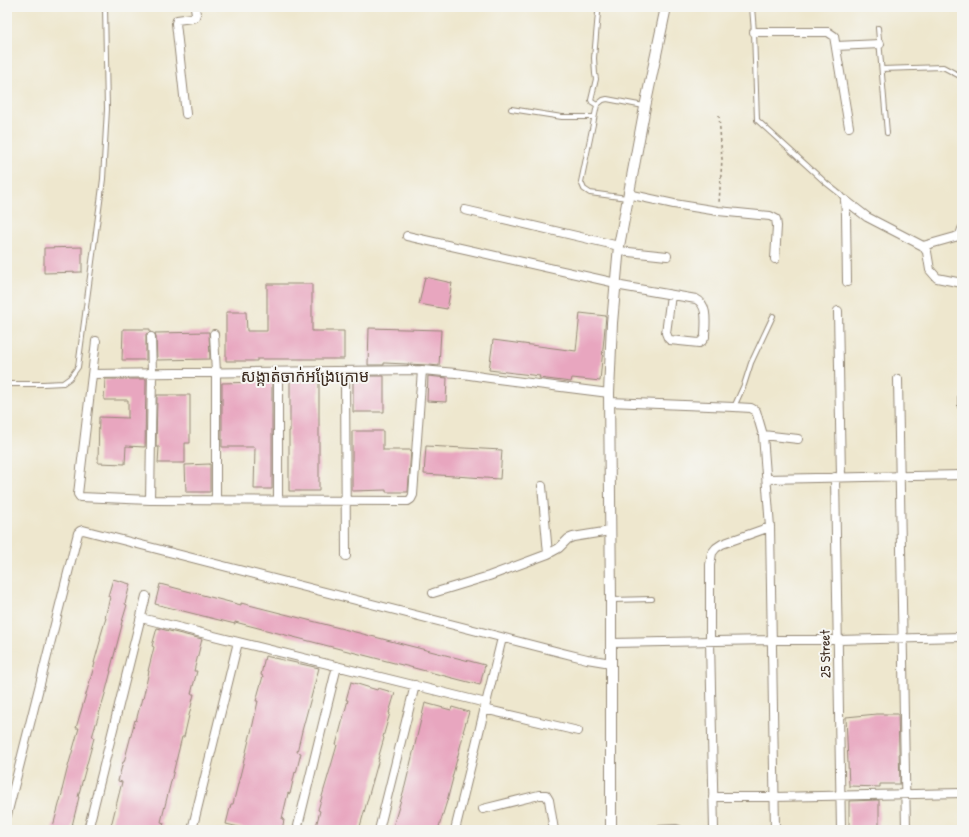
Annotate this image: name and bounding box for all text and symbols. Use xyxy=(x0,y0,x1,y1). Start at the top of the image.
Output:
district label: សង្កាត់ចាក់អង្រែក្រោម xyxy=(241,365,369,387)
street label: 25 Street xyxy=(815,630,834,678)

